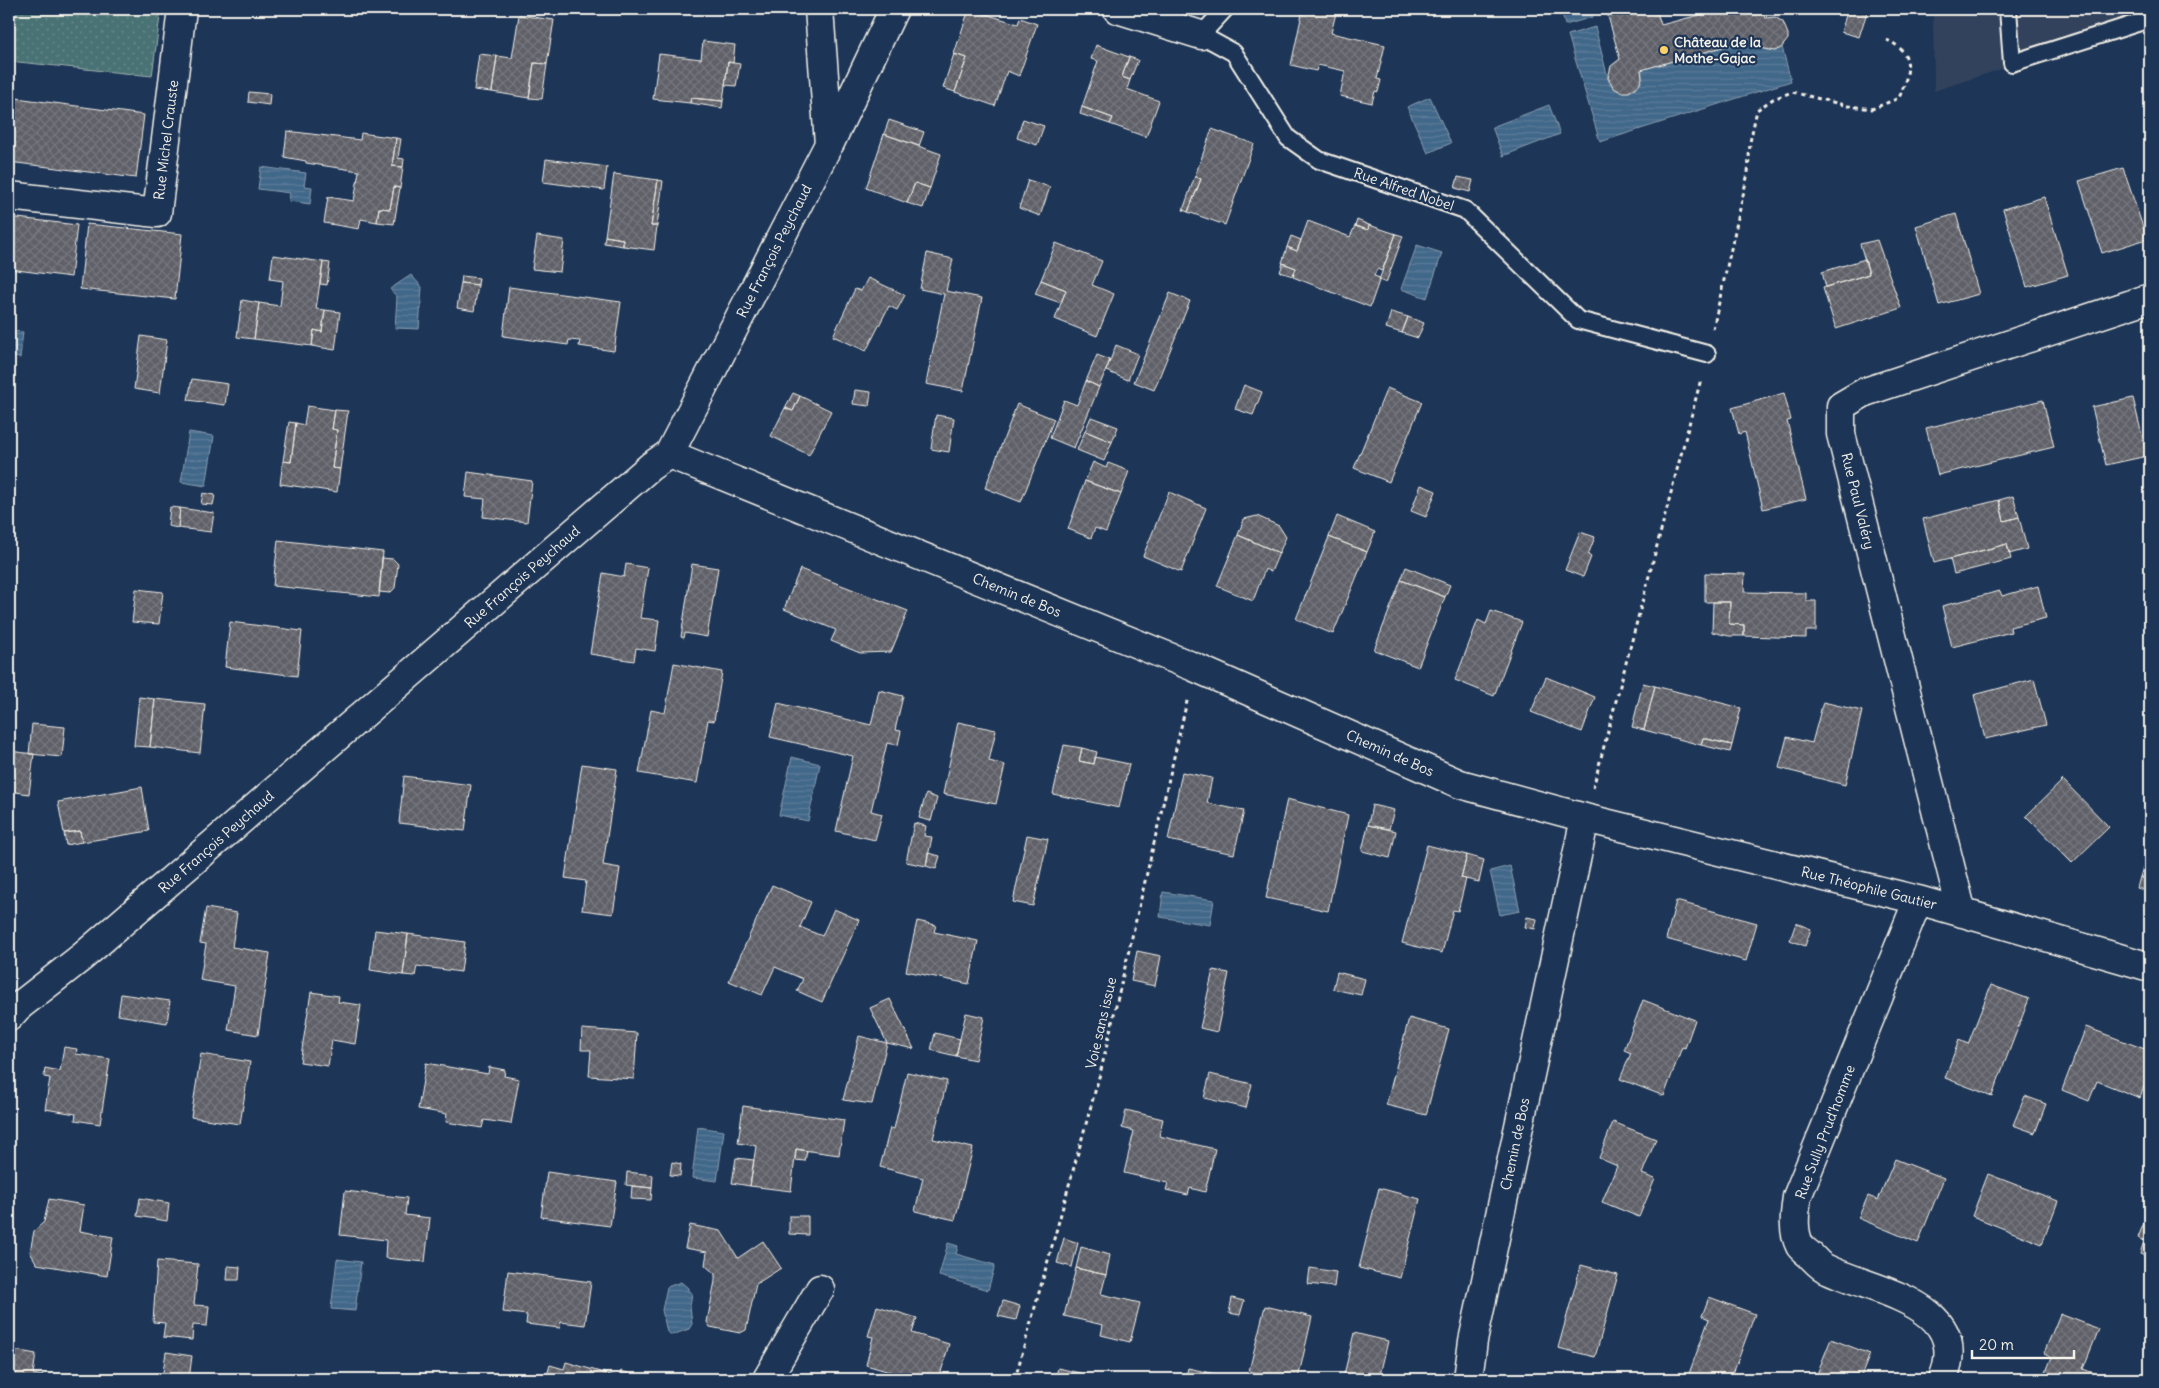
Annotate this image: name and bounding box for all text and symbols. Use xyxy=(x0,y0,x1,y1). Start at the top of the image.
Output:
place label: Château de la Mothe-Gajac xyxy=(1674,33,1761,67)
marker: Château de la Mothe-Gajac xyxy=(1658,44,1670,56)
street label: Rue Michel Crauste xyxy=(150,79,182,201)
street label: Rue Alfred Nobel xyxy=(1352,163,1456,215)
street label: Rue François Peychaud xyxy=(733,181,815,321)
street label: Rue Paul Valéry xyxy=(1837,451,1879,551)
street label: Rue François Peychaud xyxy=(460,522,584,632)
street label: Chemin de Bos xyxy=(970,569,1064,621)
street label: Chemin de Bos xyxy=(1343,726,1437,780)
street label: Rue François Peychaud xyxy=(154,787,278,897)
street label: Rue Théophile Gautier xyxy=(1799,862,1939,914)
street label: Voie sans issue xyxy=(1082,975,1120,1071)
street label: Rue Sully Prud'homme xyxy=(1791,1062,1859,1202)
street label: Chemin de Bos xyxy=(1496,1096,1534,1192)
scale bar xyxy=(1972,1328,2074,1360)
text: 20 m xyxy=(1979,1335,2014,1354)

